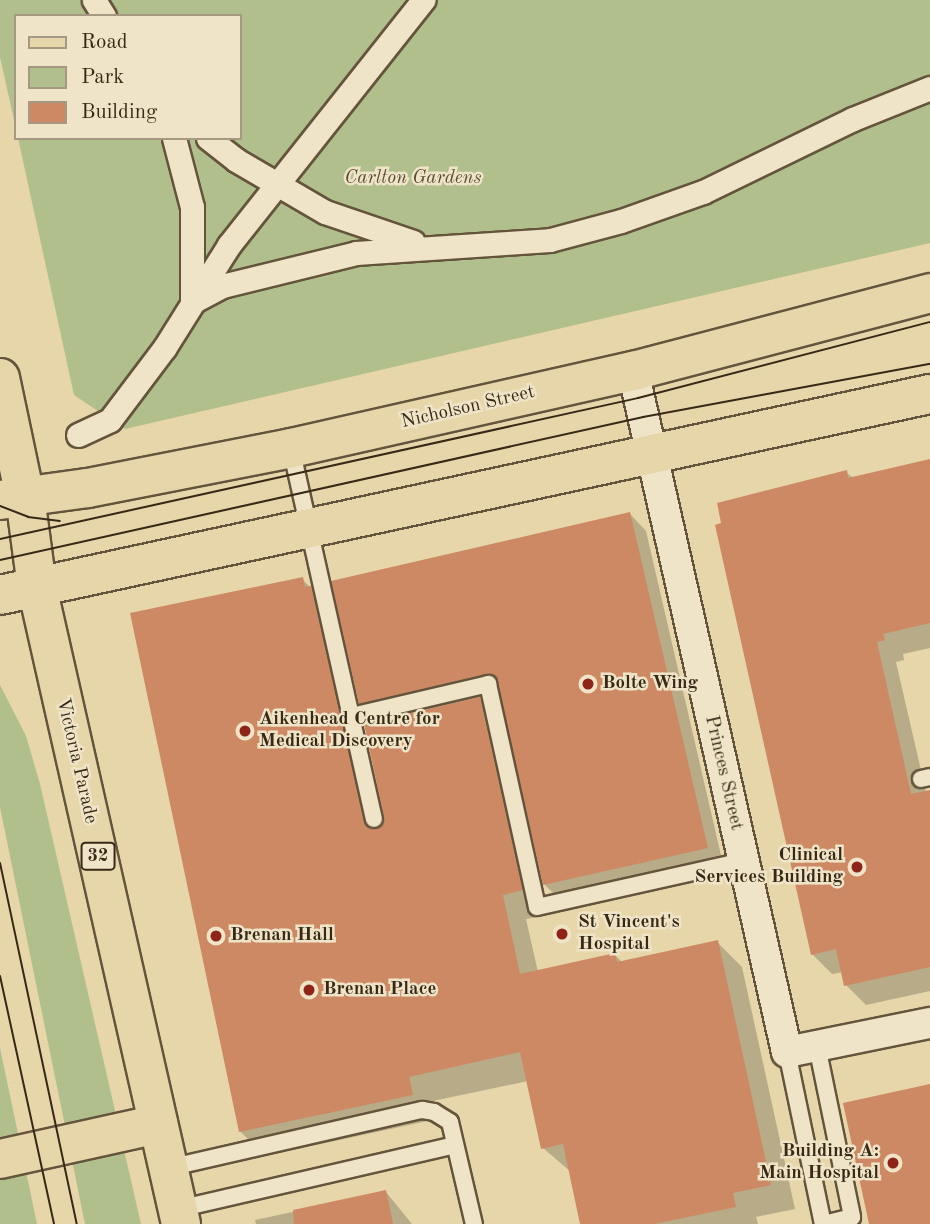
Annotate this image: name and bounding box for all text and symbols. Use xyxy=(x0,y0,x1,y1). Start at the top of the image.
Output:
legend xyxy=(14,14,242,140)
text: Road xyxy=(81,32,128,53)
text: Park xyxy=(81,67,124,88)
text: Building xyxy=(81,102,157,123)
park label: Carlton Gardens xyxy=(345,168,481,190)
street label: Nicholson Street xyxy=(399,382,537,434)
place label: Bolte Wing xyxy=(602,673,698,695)
marker: Bolte Wing xyxy=(580,676,596,692)
street label: Victoria Parade xyxy=(50,696,102,826)
place label: Aikenhead Centre for Medical Discovery xyxy=(259,709,440,753)
street label: Princes Street xyxy=(699,713,747,833)
marker: Aikenhead Centre for Medical Discovery xyxy=(237,723,253,739)
road number: 32 xyxy=(80,842,116,870)
place label: Clinical Services Building xyxy=(695,845,843,889)
marker: Clinical Services Building xyxy=(849,859,865,875)
place label: St Vincent's Hospital xyxy=(578,912,680,956)
marker: St Vincent's Hospital xyxy=(552,924,572,944)
place label: Brenan Hall xyxy=(230,925,334,947)
marker: Brenan Hall xyxy=(208,928,224,944)
place label: Brenan Place xyxy=(323,979,437,1001)
marker: Brenan Place xyxy=(301,982,317,998)
place label: Building A: Main Hospital xyxy=(759,1141,879,1185)
marker: Building A: Main Hospital xyxy=(885,1155,901,1171)

